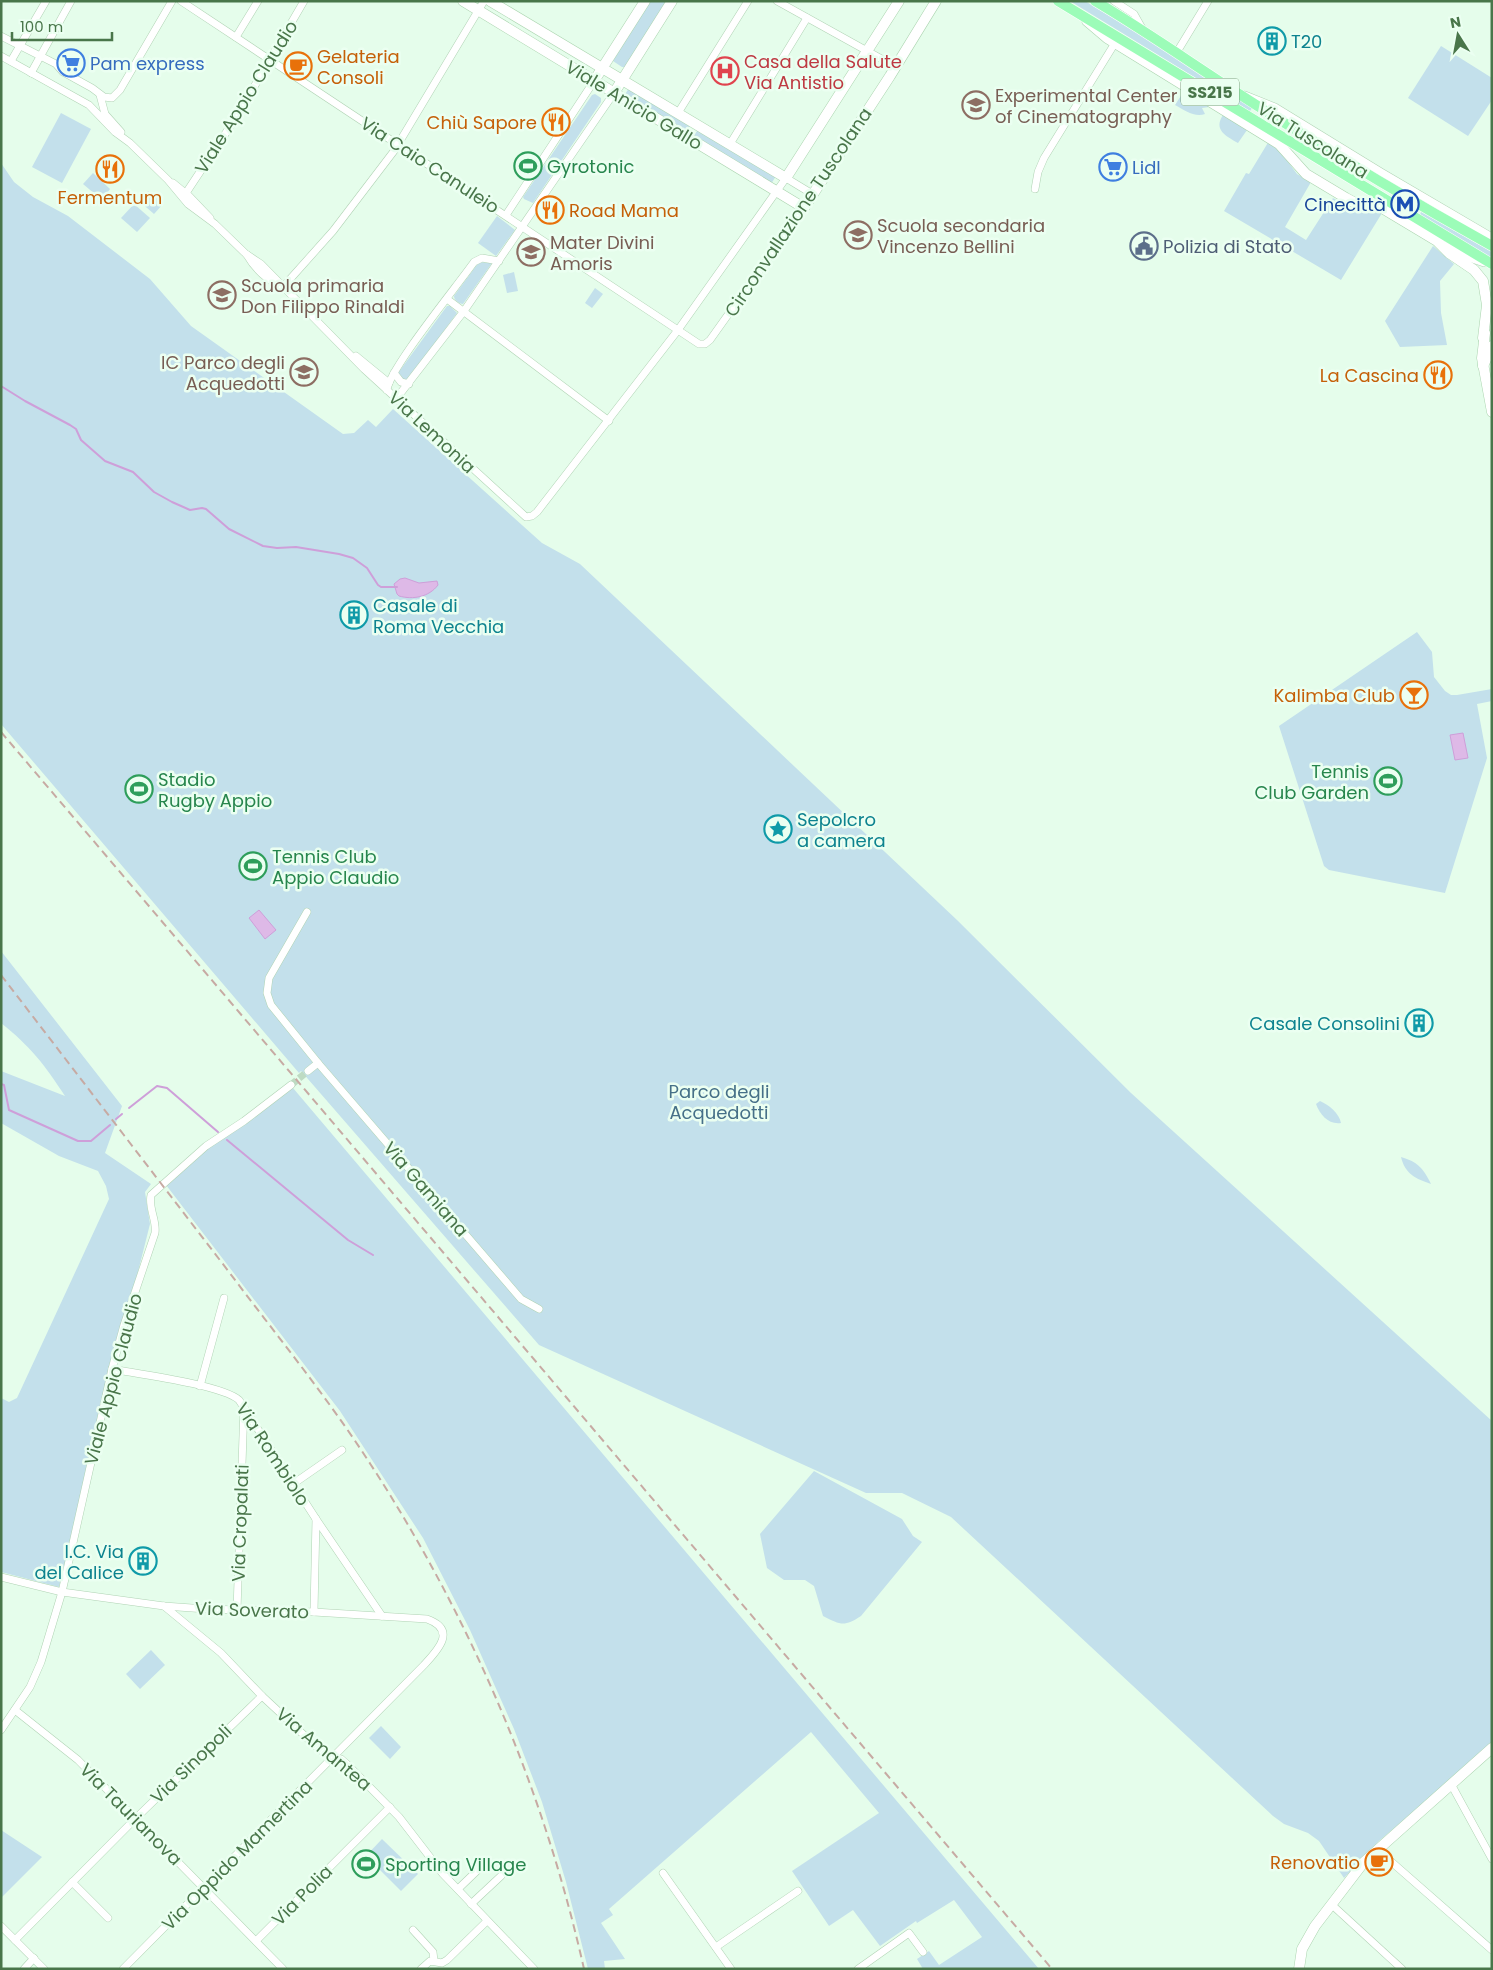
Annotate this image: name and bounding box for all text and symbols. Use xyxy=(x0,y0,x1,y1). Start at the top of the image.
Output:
scale bar xyxy=(12,10,112,42)
north arrow xyxy=(1433,10,1483,60)
text: N xyxy=(1448,11,1463,33)
text: 100 m xyxy=(20,16,63,37)
street label: Viale Appio Claudio xyxy=(189,16,303,178)
building icon: T20 xyxy=(1257,26,1287,56)
place label: T20 xyxy=(1291,29,1322,54)
place label: Gelateria Consoli xyxy=(317,44,400,90)
supermarket icon: Pam express xyxy=(56,48,86,78)
place label: Casa della Salute Via Antistio xyxy=(744,49,902,95)
place label: Pam express xyxy=(90,51,205,76)
cafe icon: Gelateria Consoli xyxy=(283,51,313,81)
street label: Viale Anicio Gallo xyxy=(561,54,707,156)
hospital icon: Casa della Salute Via Antistio xyxy=(710,56,740,86)
road number: SS215 xyxy=(1181,78,1239,105)
place label: Experimental Center of Cinematography xyxy=(995,83,1178,129)
school or university icon: Experimental Center of Cinematography xyxy=(961,90,991,120)
street label: Via Tuscolana xyxy=(1253,96,1373,184)
street label: Circonvallazione Tuscolana xyxy=(718,102,878,322)
restaurant icon: Chiù Sapore xyxy=(541,107,571,137)
place label: Chiù Sapore xyxy=(427,110,537,135)
street label: Via Caio Canuleio xyxy=(356,111,504,219)
sports icon: Gyrotonic xyxy=(513,151,543,181)
supermarket icon: Lidl xyxy=(1098,152,1128,182)
restaurant icon: Fermentum xyxy=(95,154,125,184)
place label: Gyrotonic xyxy=(547,154,634,179)
place label: Lidl xyxy=(1132,155,1161,180)
place label: Fermentum xyxy=(58,185,162,210)
metro station icon: Cinecittà xyxy=(1390,189,1420,219)
place label: Cinecittà xyxy=(1304,192,1386,217)
restaurant icon: Road Mama xyxy=(535,195,565,225)
place label: Road Mama xyxy=(569,198,679,223)
place label: Scuola secondaria Vincenzo Bellini xyxy=(877,213,1045,259)
school or university icon: Scuola secondaria Vincenzo Bellini xyxy=(843,220,873,250)
place label: Mater Divini Amoris xyxy=(550,230,655,276)
public building icon: Polizia di Stato xyxy=(1129,231,1159,261)
place label: Polizia di Stato xyxy=(1163,234,1292,259)
school or university icon: Mater Divini Amoris xyxy=(516,237,546,267)
place label: Scuola primaria Don Filippo Rinaldi xyxy=(241,273,405,319)
school or university icon: Scuola primaria Don Filippo Rinaldi xyxy=(207,280,237,310)
place label: IC Parco degli Acquedotti xyxy=(161,350,285,396)
school or university icon: IC Parco degli Acquedotti xyxy=(289,357,319,387)
restaurant icon: La Cascina xyxy=(1423,360,1453,390)
place label: La Cascina xyxy=(1320,363,1419,388)
street label: Via Lemonia xyxy=(383,385,481,479)
place label: Casale di Roma Vecchia xyxy=(373,593,504,639)
building icon: Casale di Roma Vecchia xyxy=(339,600,369,630)
bar icon: Kalimba Club xyxy=(1399,680,1429,710)
place label: Kalimba Club xyxy=(1274,683,1395,708)
place label: Tennis Club Garden xyxy=(1254,759,1369,805)
sports icon: Tennis Club Garden xyxy=(1373,766,1403,796)
place label: Stadio Rugby Appio xyxy=(158,767,272,813)
sports icon: Stadio Rugby Appio xyxy=(124,774,154,804)
place label: Sepolcro a camera xyxy=(797,807,886,853)
place icon: Sepolcro a camera xyxy=(763,814,793,844)
place label: Tennis Club Appio Claudio xyxy=(272,844,399,890)
sports icon: Tennis Club Appio Claudio xyxy=(238,851,268,881)
building icon: Casale Consolini xyxy=(1404,1008,1434,1038)
place label: Casale Consolini xyxy=(1249,1011,1400,1036)
park label: Parco degli Acquedotti xyxy=(669,1079,769,1125)
street label: Via Gamiana xyxy=(378,1136,474,1242)
street label: Viale Appio Claudio xyxy=(78,1291,148,1467)
street label: Via Rombiolo xyxy=(230,1397,316,1511)
street label: Via Cropalati xyxy=(225,1464,255,1582)
place label: I.C. Via del Calice xyxy=(34,1539,124,1585)
building icon: I.C. Via del Calice xyxy=(128,1546,158,1576)
street label: Via Soverato xyxy=(195,1596,309,1624)
street label: Via Amantea xyxy=(271,1702,377,1796)
street label: Via Sinopoli xyxy=(145,1719,237,1809)
street label: Via Taurianova xyxy=(74,1757,188,1871)
street label: Via Oppido Mamertina xyxy=(156,1774,318,1936)
cafe icon: Renovatio xyxy=(1364,1847,1394,1877)
sports icon: Sporting Village xyxy=(351,1849,381,1879)
place label: Renovatio xyxy=(1270,1850,1360,1875)
place label: Sporting Village xyxy=(385,1852,526,1877)
street label: Via Polia xyxy=(266,1859,338,1931)

